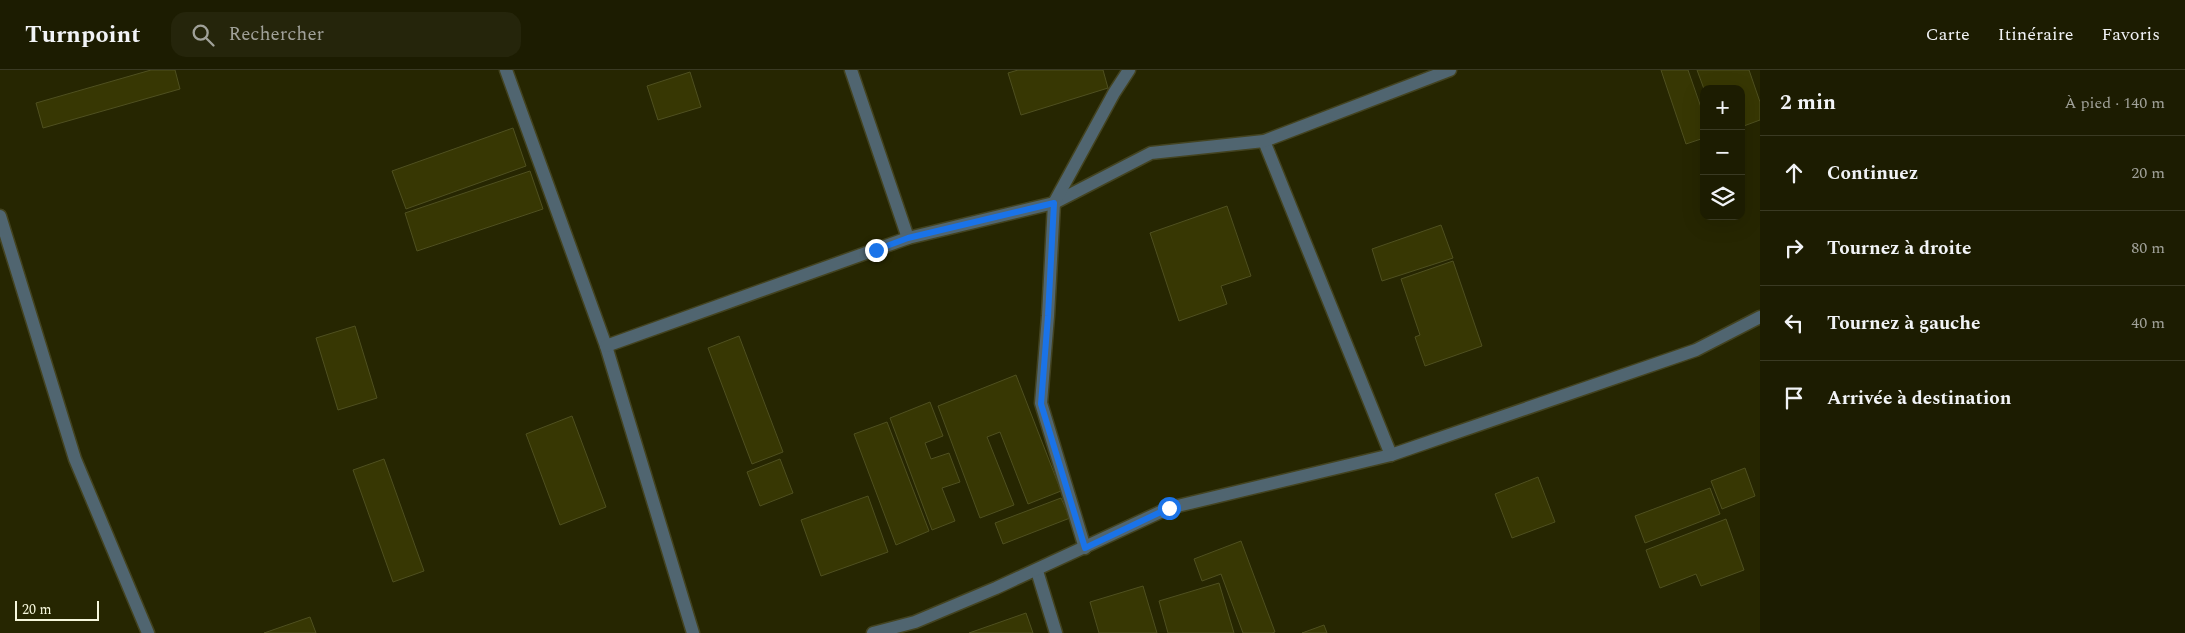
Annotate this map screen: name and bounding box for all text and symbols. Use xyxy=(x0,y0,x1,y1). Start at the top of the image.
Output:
search box xyxy=(171,12,521,57)
text: Turnpoint xyxy=(25,17,141,53)
text: Rechercher xyxy=(229,20,324,49)
icon: search xyxy=(189,21,217,49)
text: Carte xyxy=(1926,21,1970,48)
text: Itinéraire xyxy=(1998,21,2074,48)
text: Favoris xyxy=(2102,21,2160,48)
map controls xyxy=(1700,85,1745,220)
button: + xyxy=(1700,85,1745,130)
text: 2 min xyxy=(1780,87,1836,119)
text: À pied · 140 m xyxy=(2064,91,2165,115)
button: − xyxy=(1700,130,1745,175)
icon: ahead xyxy=(1780,159,1808,187)
text: Continuez xyxy=(1827,159,1918,188)
text: 20 m xyxy=(2131,161,2165,185)
button: layers xyxy=(1700,175,1745,220)
icon: right xyxy=(1780,234,1808,262)
text: Tournez à droite xyxy=(1827,234,1971,263)
text: 80 m xyxy=(2131,236,2165,260)
route end xyxy=(865,239,888,262)
icon: left xyxy=(1780,309,1808,337)
text: Tournez à gauche xyxy=(1827,309,1980,338)
text: 40 m xyxy=(2131,311,2165,335)
icon: arrive xyxy=(1780,384,1808,412)
text: Arrivée à destination xyxy=(1827,384,2011,413)
route start xyxy=(1158,497,1181,520)
scale bar xyxy=(15,598,99,621)
text: 20 m xyxy=(22,599,52,620)

